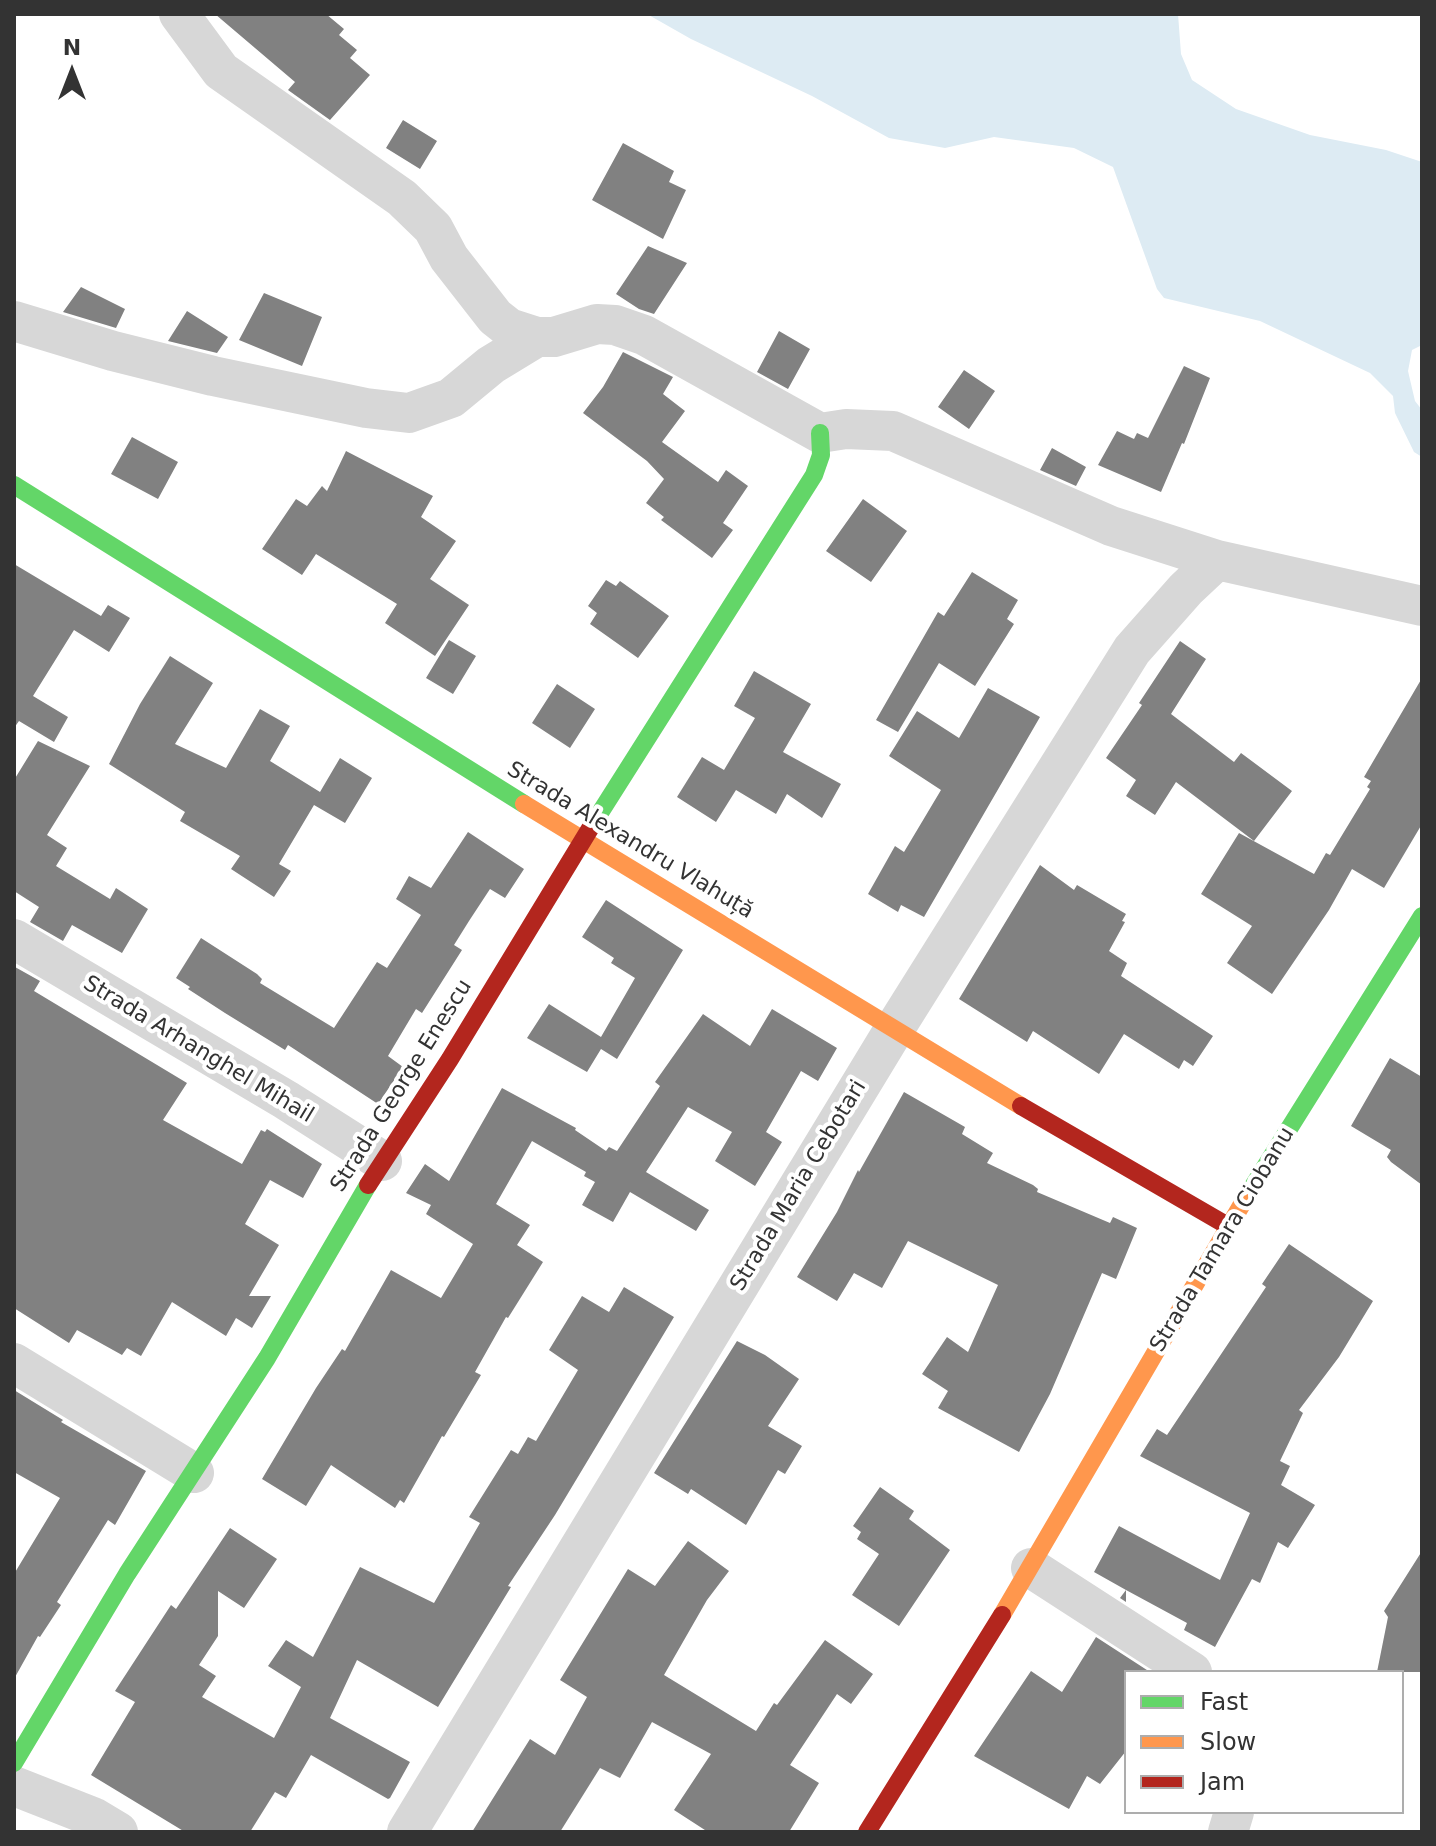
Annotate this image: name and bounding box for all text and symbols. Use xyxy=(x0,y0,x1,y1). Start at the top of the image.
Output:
north arrow xyxy=(32,32,112,112)
text: N xyxy=(63,35,81,60)
street label: Strada Аlexandru Vlahuță xyxy=(502,757,758,925)
street label: Strada Arhanghel Mihail xyxy=(78,971,318,1129)
street label: Strada George Enescu xyxy=(326,975,478,1197)
street label: Strada Maria Cebotari xyxy=(726,1076,872,1296)
street label: Strada Tamara Ciobanu xyxy=(1145,1123,1301,1357)
legend xyxy=(1124,1670,1404,1814)
text: Fast xyxy=(1200,1688,1248,1716)
text: Slow xyxy=(1200,1728,1256,1756)
text: Jam xyxy=(1200,1768,1245,1796)

